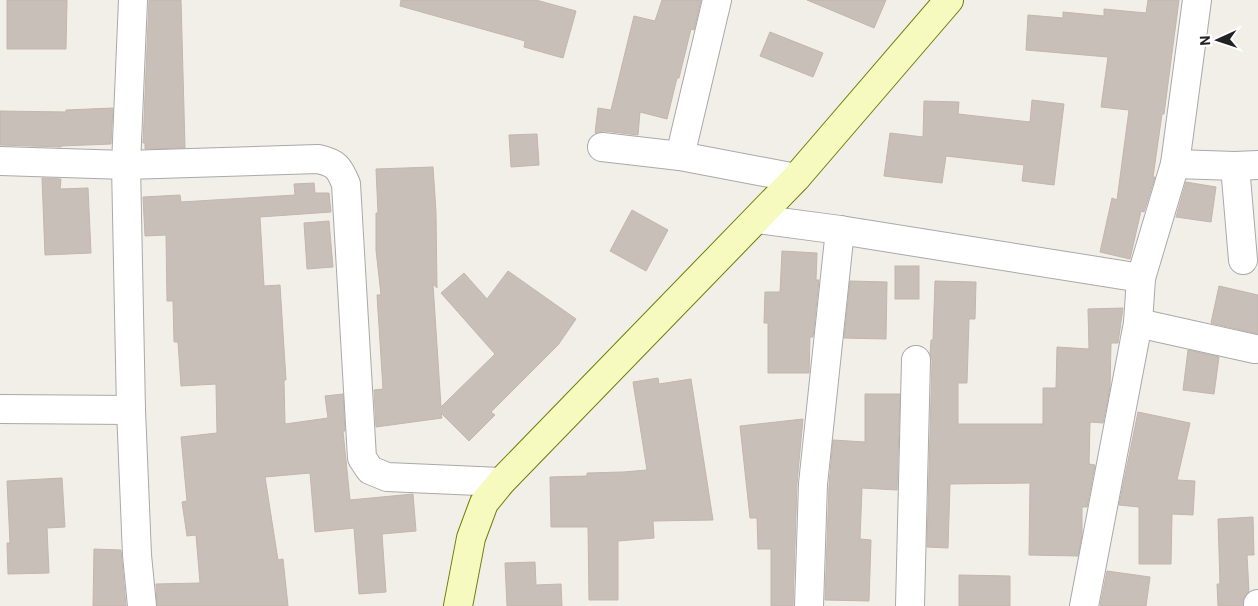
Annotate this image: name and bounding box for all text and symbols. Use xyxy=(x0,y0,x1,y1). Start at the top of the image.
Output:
north arrow xyxy=(1193,15,1243,65)
text: N xyxy=(1197,35,1213,46)

